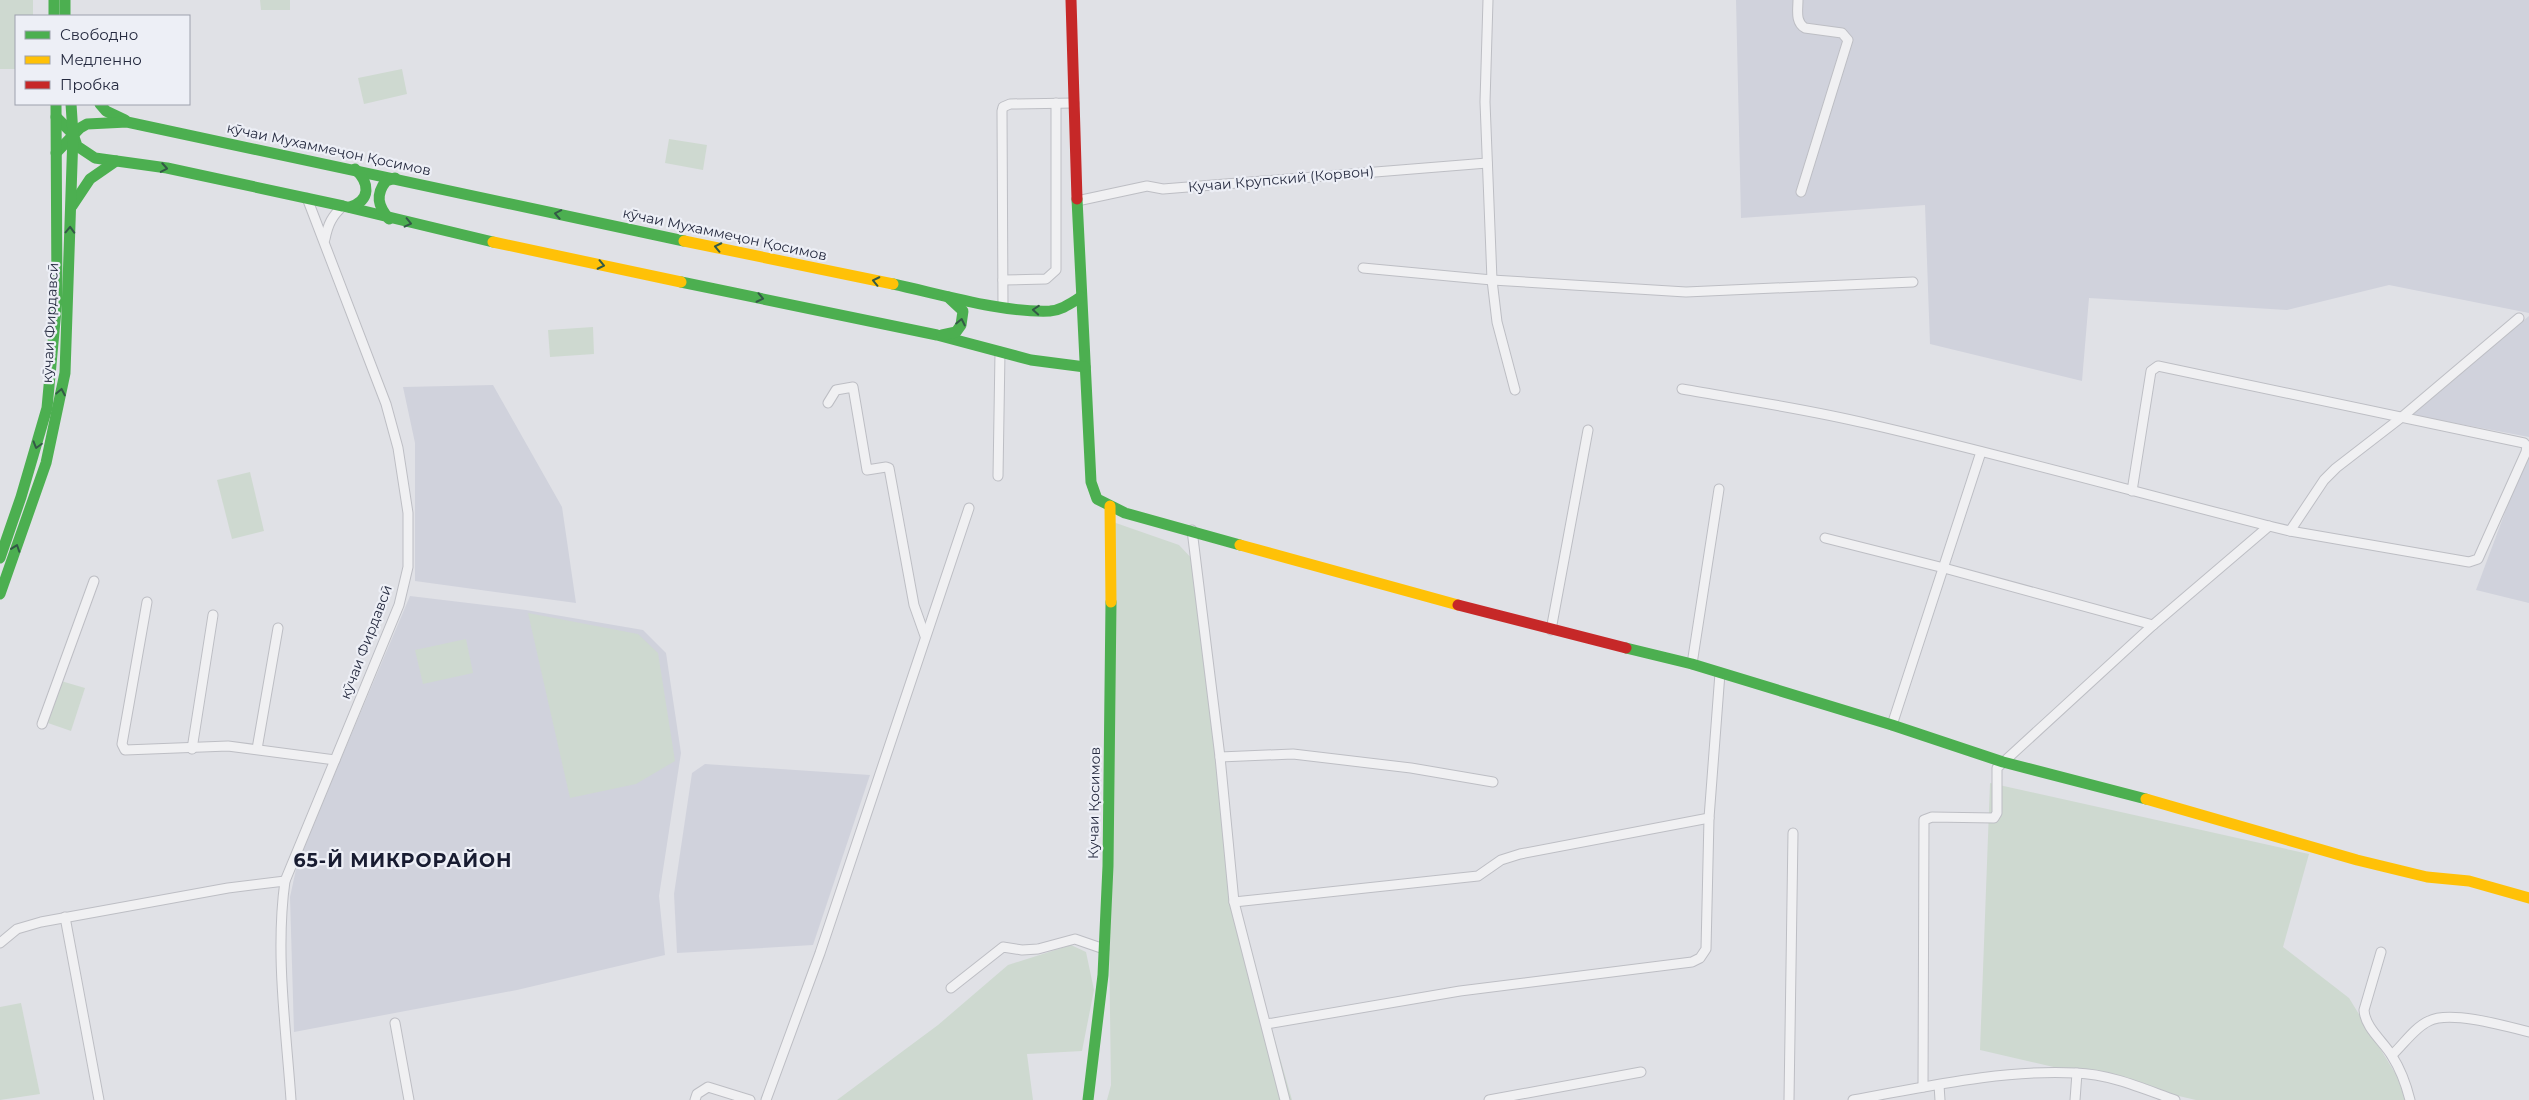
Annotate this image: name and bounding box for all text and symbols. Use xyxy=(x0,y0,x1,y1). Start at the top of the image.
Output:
legend xyxy=(15,15,190,105)
text: Свободно xyxy=(60,25,138,44)
text: Медленно xyxy=(60,50,142,69)
text: Пробка xyxy=(60,75,119,94)
street label: кӯчаи Мухаммеҷон Қосимов xyxy=(225,119,433,179)
street label: Кучаи Крупский (Корвон) xyxy=(1187,162,1375,196)
one-way arrow xyxy=(160,163,169,173)
street label: кӯчаи Мухаммеҷон Қосимов xyxy=(621,204,829,264)
one-way arrow xyxy=(554,210,563,220)
one-way arrow xyxy=(404,217,413,228)
one-way arrow xyxy=(65,226,75,234)
one-way arrow xyxy=(713,242,722,253)
one-way arrow xyxy=(597,259,606,269)
street label: кӯчаи Фирдавсӣ xyxy=(38,262,62,384)
one-way arrow xyxy=(872,276,881,287)
one-way arrow xyxy=(756,292,765,303)
one-way arrow xyxy=(1032,304,1040,315)
one-way arrow xyxy=(956,317,966,326)
one-way arrow xyxy=(55,387,65,396)
one-way arrow xyxy=(32,440,42,448)
one-way arrow xyxy=(10,544,20,552)
street label: кӯчаи Фирдавсӣ xyxy=(336,582,396,702)
street label: Кучаи Қосимов xyxy=(1084,747,1104,859)
district label: 65-Й МИКРОРАЙОН xyxy=(293,849,513,872)

